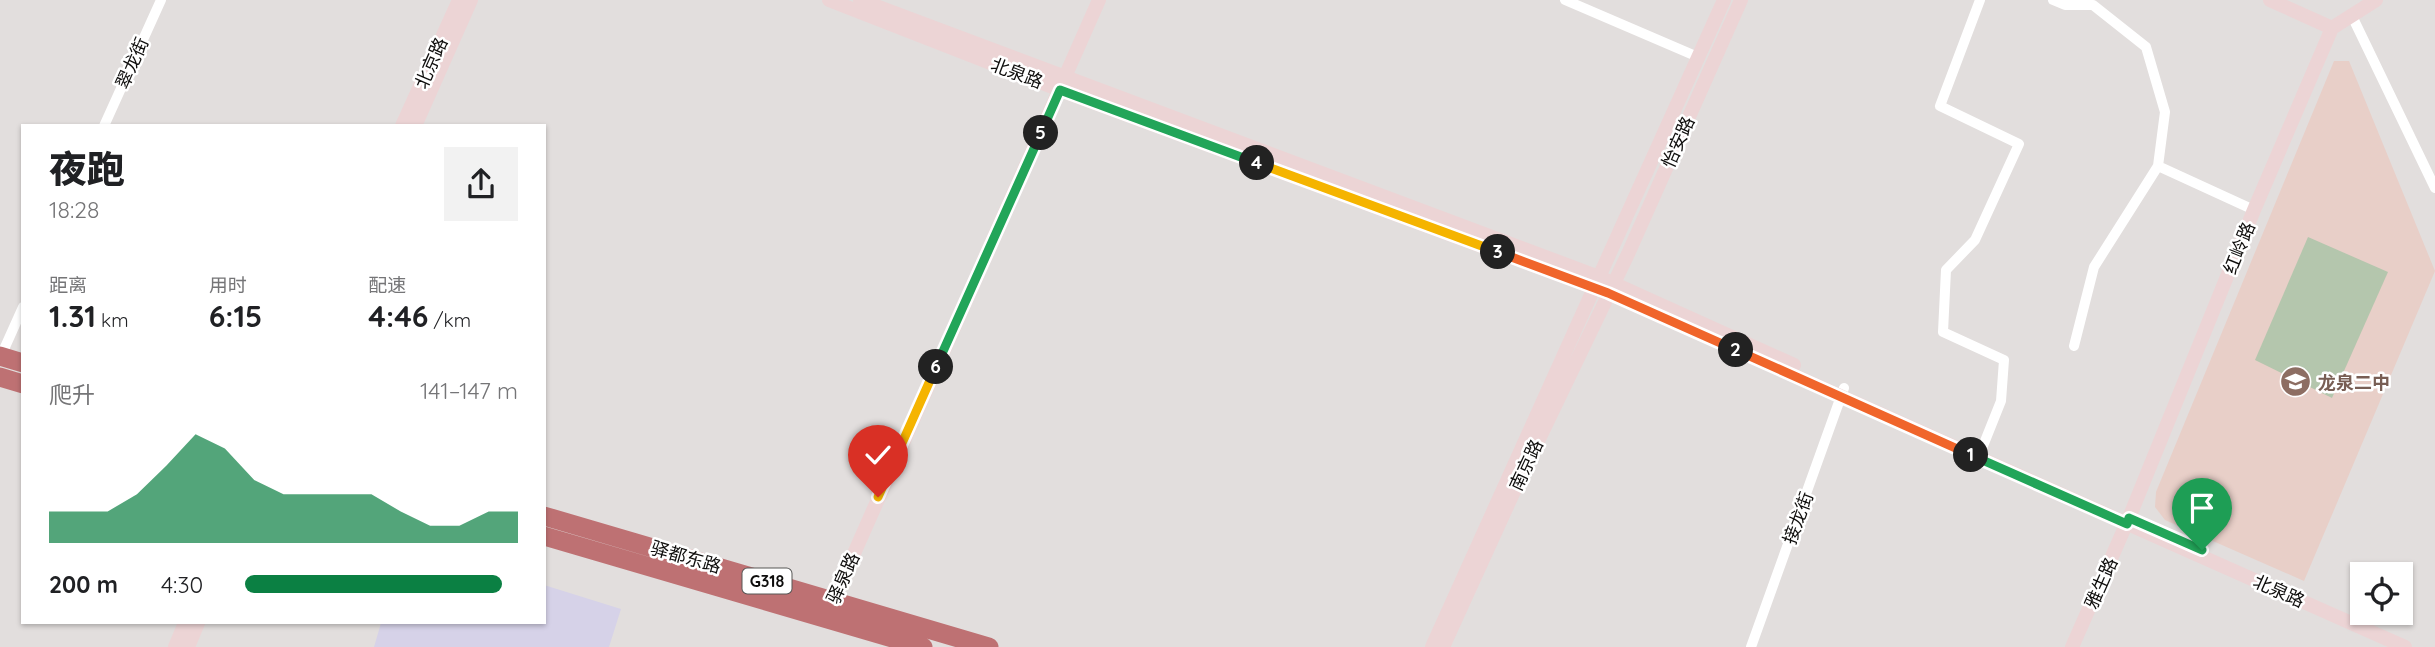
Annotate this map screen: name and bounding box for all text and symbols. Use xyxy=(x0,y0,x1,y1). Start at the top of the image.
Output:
street label: 翠龙街 xyxy=(111,34,153,92)
street label: 北京路 xyxy=(410,34,452,92)
street label: 北泉路 xyxy=(988,53,1046,93)
street label: 怡安路 xyxy=(1657,113,1699,171)
pin: 5 xyxy=(1024,116,1058,150)
text: 5 xyxy=(1035,120,1046,144)
text: 夜跑 xyxy=(49,145,125,193)
pin: 4 xyxy=(1240,146,1274,180)
button: share xyxy=(444,147,518,221)
text: 4 xyxy=(1251,150,1262,174)
text: 18:28 xyxy=(49,195,99,224)
street label: 红岭路 xyxy=(2218,219,2260,277)
pin: 3 xyxy=(1480,234,1516,270)
text: 3 xyxy=(1492,239,1503,263)
text: 距离 xyxy=(49,273,87,297)
text: 用时 xyxy=(209,273,247,297)
text: 配速 xyxy=(368,273,406,297)
text: 1.31 xyxy=(49,297,96,335)
text: 6:15 xyxy=(209,297,262,335)
text: 4:46 xyxy=(368,297,428,335)
text: km xyxy=(96,308,129,332)
text: /km xyxy=(428,308,471,332)
pin: 2 xyxy=(1718,332,1754,368)
text: 2 xyxy=(1730,337,1741,361)
pin: 6 xyxy=(918,350,954,384)
text: 6 xyxy=(930,354,941,378)
school or university icon: 龙泉二中 xyxy=(2278,365,2312,399)
place label: 龙泉二中 xyxy=(2318,371,2390,394)
text: 141–147 m xyxy=(420,376,518,405)
text: 爬升 xyxy=(49,380,95,409)
pin xyxy=(848,425,908,497)
icon: check xyxy=(859,436,897,474)
street label: 南京路 xyxy=(1504,436,1548,494)
pin: 1 xyxy=(1954,438,1988,472)
text: 1 xyxy=(1967,442,1974,466)
pin xyxy=(2172,478,2232,550)
street label: 接龙街 xyxy=(1778,489,1818,547)
icon: arrive xyxy=(2183,489,2221,527)
street label: 驿都东路 xyxy=(648,536,724,578)
street label: 驿泉路 xyxy=(822,549,864,607)
street label: 雅生路 xyxy=(2080,554,2122,612)
map controls xyxy=(2350,562,2413,625)
button: locate xyxy=(2350,562,2413,625)
road number: G318 xyxy=(742,568,792,594)
text: 200 m xyxy=(49,570,118,599)
text: 4:30 xyxy=(161,570,203,599)
street label: 北泉路 xyxy=(2250,570,2308,612)

